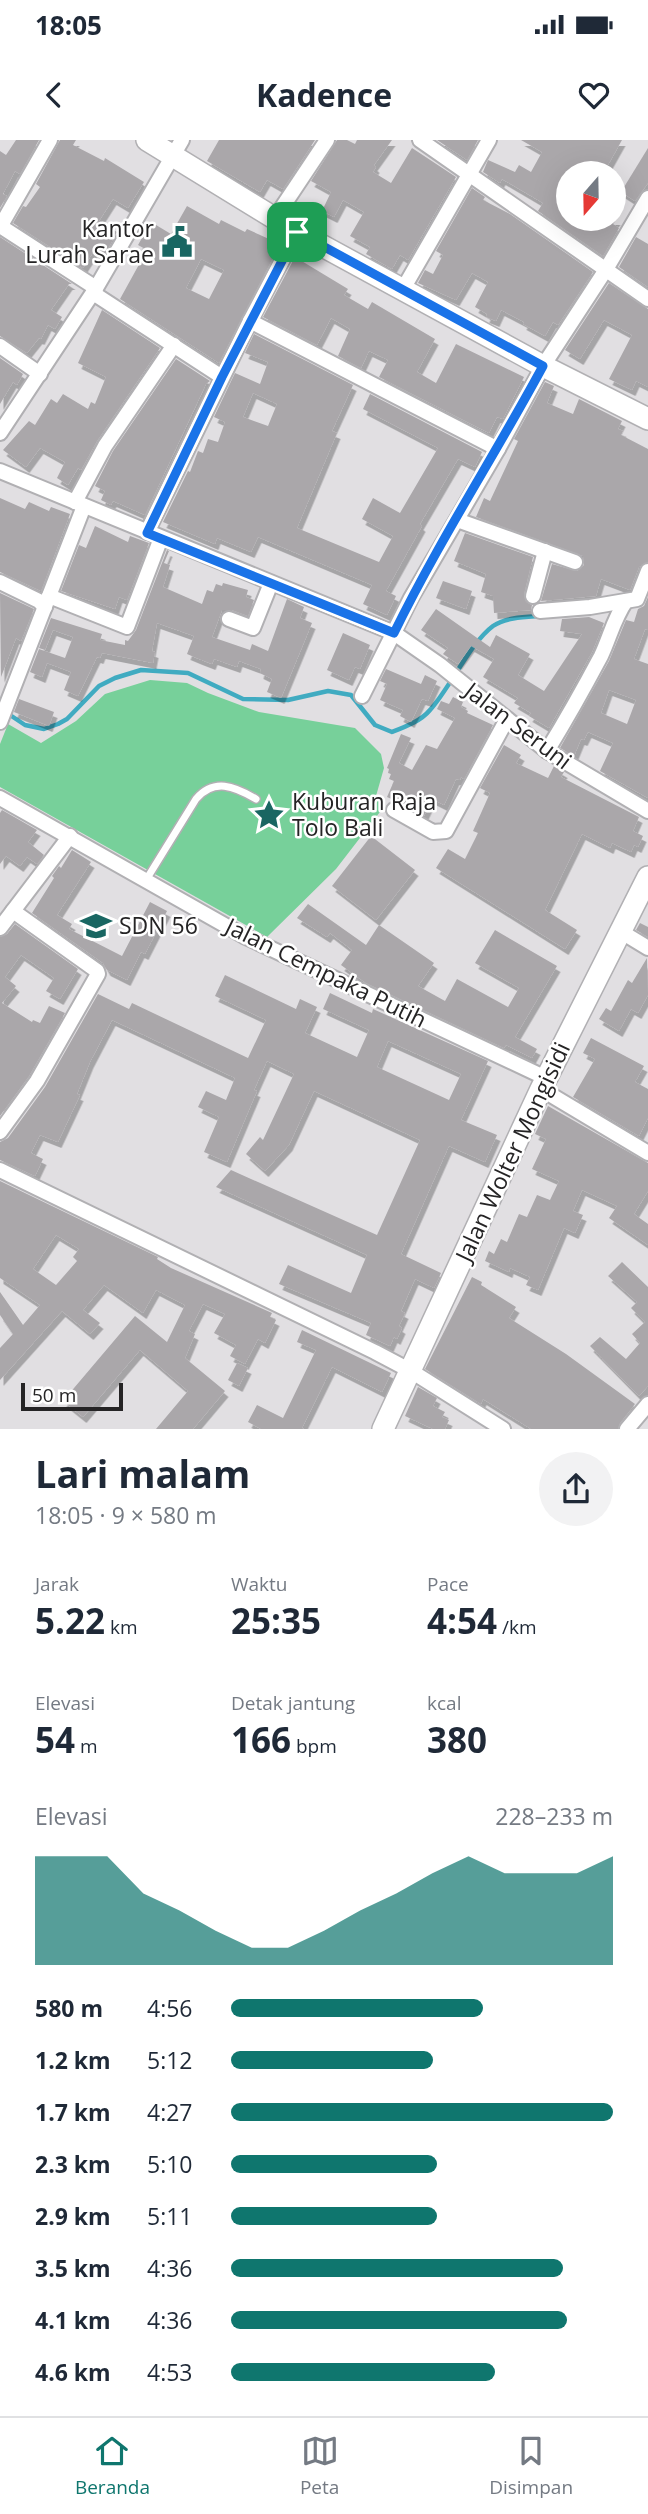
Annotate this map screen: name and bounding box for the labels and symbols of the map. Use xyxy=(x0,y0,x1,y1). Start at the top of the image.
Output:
north arrow xyxy=(556,161,626,231)
pin xyxy=(267,202,327,262)
place label: Kantor Lurah Sarae xyxy=(25,212,155,270)
public building icon: Kantor Lurah Sarae xyxy=(160,225,194,259)
street label: Jalan Seruni xyxy=(457,673,579,776)
place label: Kuburan Raja Tolo Bali xyxy=(292,785,436,843)
place icon: Kuburan Raja Tolo Bali xyxy=(252,798,286,832)
school or university icon: SDN 56 xyxy=(79,909,113,943)
place label: SDN 56 xyxy=(119,909,198,941)
street label: Jalan Cempaka Putih xyxy=(219,909,432,1035)
street label: Jalan Wolter Mongisidi xyxy=(446,1037,577,1268)
scale bar xyxy=(21,1380,122,1412)

